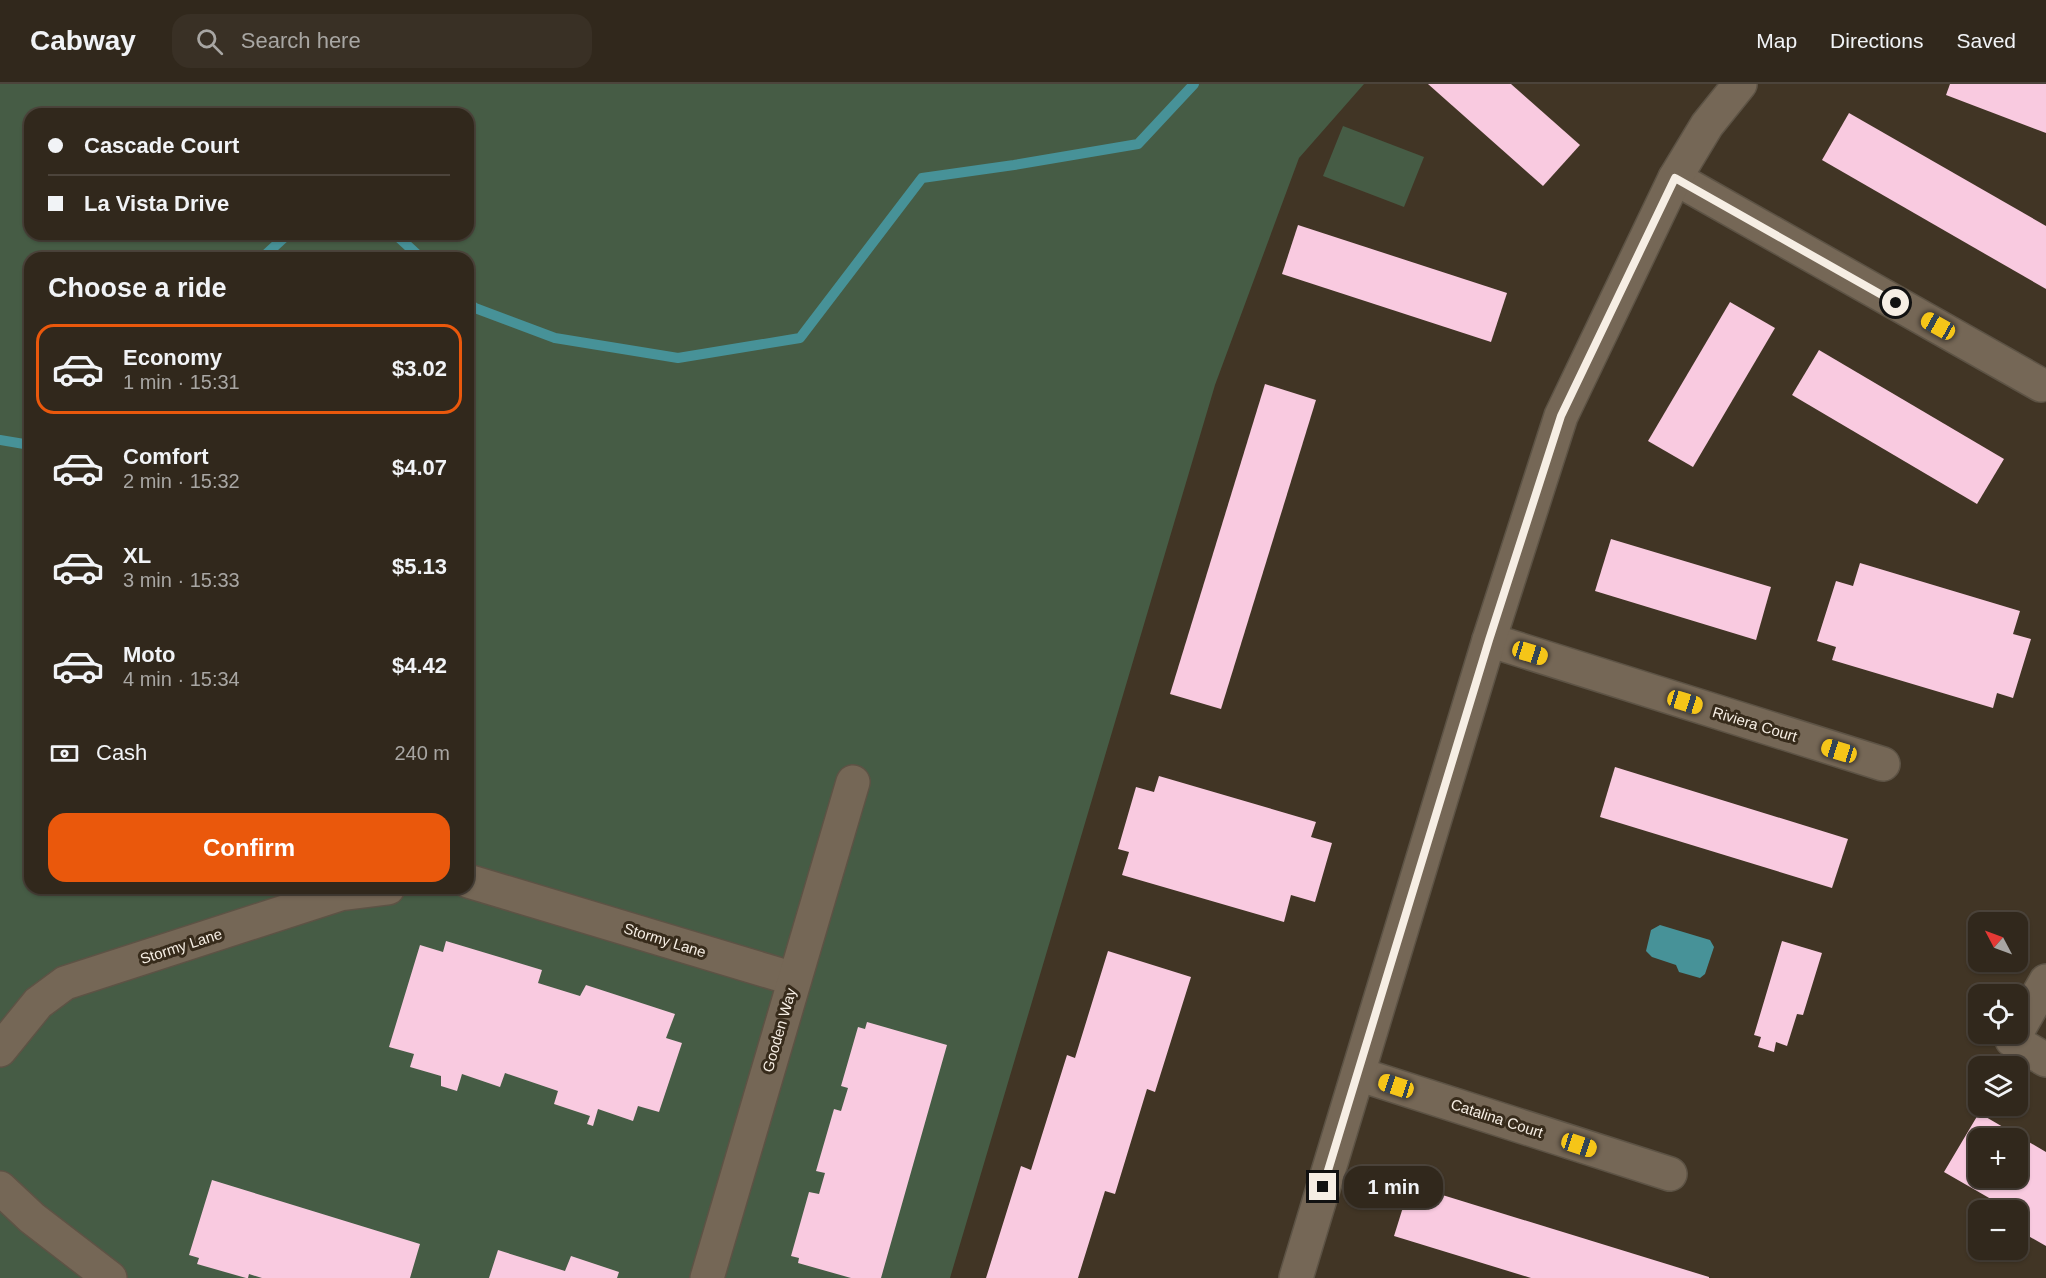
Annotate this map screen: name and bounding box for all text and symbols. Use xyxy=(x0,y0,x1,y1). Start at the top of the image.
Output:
search box xyxy=(172,14,592,68)
text: Cabway xyxy=(30,25,136,56)
icon: search xyxy=(193,25,226,58)
text: Search here xyxy=(241,28,361,53)
text: Map xyxy=(1756,29,1797,52)
text: Directions xyxy=(1830,29,1923,52)
text: Saved xyxy=(1956,29,2016,52)
text: Cascade Court xyxy=(84,133,239,158)
text: La Vista Drive xyxy=(84,191,229,216)
text: Choose a ride xyxy=(48,273,227,303)
route start xyxy=(1882,289,1909,316)
car xyxy=(1918,309,1958,343)
icon: car xyxy=(51,342,105,396)
text: Economy xyxy=(123,345,222,370)
text: $3.02 xyxy=(392,356,447,381)
text: 1 min · 15:31 xyxy=(123,371,240,393)
icon: car xyxy=(51,441,105,495)
text: Comfort xyxy=(123,444,209,469)
text: $4.07 xyxy=(392,455,447,480)
text: 2 min · 15:32 xyxy=(123,470,240,492)
icon: car xyxy=(51,540,105,594)
text: XL xyxy=(123,543,151,568)
text: $5.13 xyxy=(392,554,447,579)
text: 3 min · 15:33 xyxy=(123,569,240,591)
icon: car xyxy=(51,639,105,693)
car xyxy=(1510,639,1550,667)
text: Moto xyxy=(123,642,176,667)
text: $4.42 xyxy=(392,653,447,678)
text: 4 min · 15:34 xyxy=(123,668,240,690)
car xyxy=(1665,688,1705,716)
street label: Riviera Court xyxy=(1711,703,1800,745)
icon: cash xyxy=(48,737,81,770)
car xyxy=(1819,737,1859,765)
text: Cash xyxy=(96,740,147,765)
text: 240 m xyxy=(394,742,450,764)
button: Confirm xyxy=(48,813,450,882)
north arrow xyxy=(1968,912,2028,972)
map controls xyxy=(1968,912,2028,1260)
street label: Stormy Lane xyxy=(622,919,708,961)
street label: Stormy Lane xyxy=(138,925,224,967)
button: locate xyxy=(1968,984,2028,1044)
street label: Gooden Way xyxy=(759,985,799,1074)
button: layers xyxy=(1968,1056,2028,1116)
car xyxy=(1376,1072,1416,1100)
street label: Catalina Court xyxy=(1449,1095,1546,1141)
button: + xyxy=(1968,1128,2028,1188)
car xyxy=(1559,1131,1599,1159)
callout: 1 min xyxy=(1344,1166,1443,1208)
route end xyxy=(1309,1173,1336,1200)
text: 1 min xyxy=(1367,1176,1420,1198)
button: − xyxy=(1968,1200,2028,1260)

